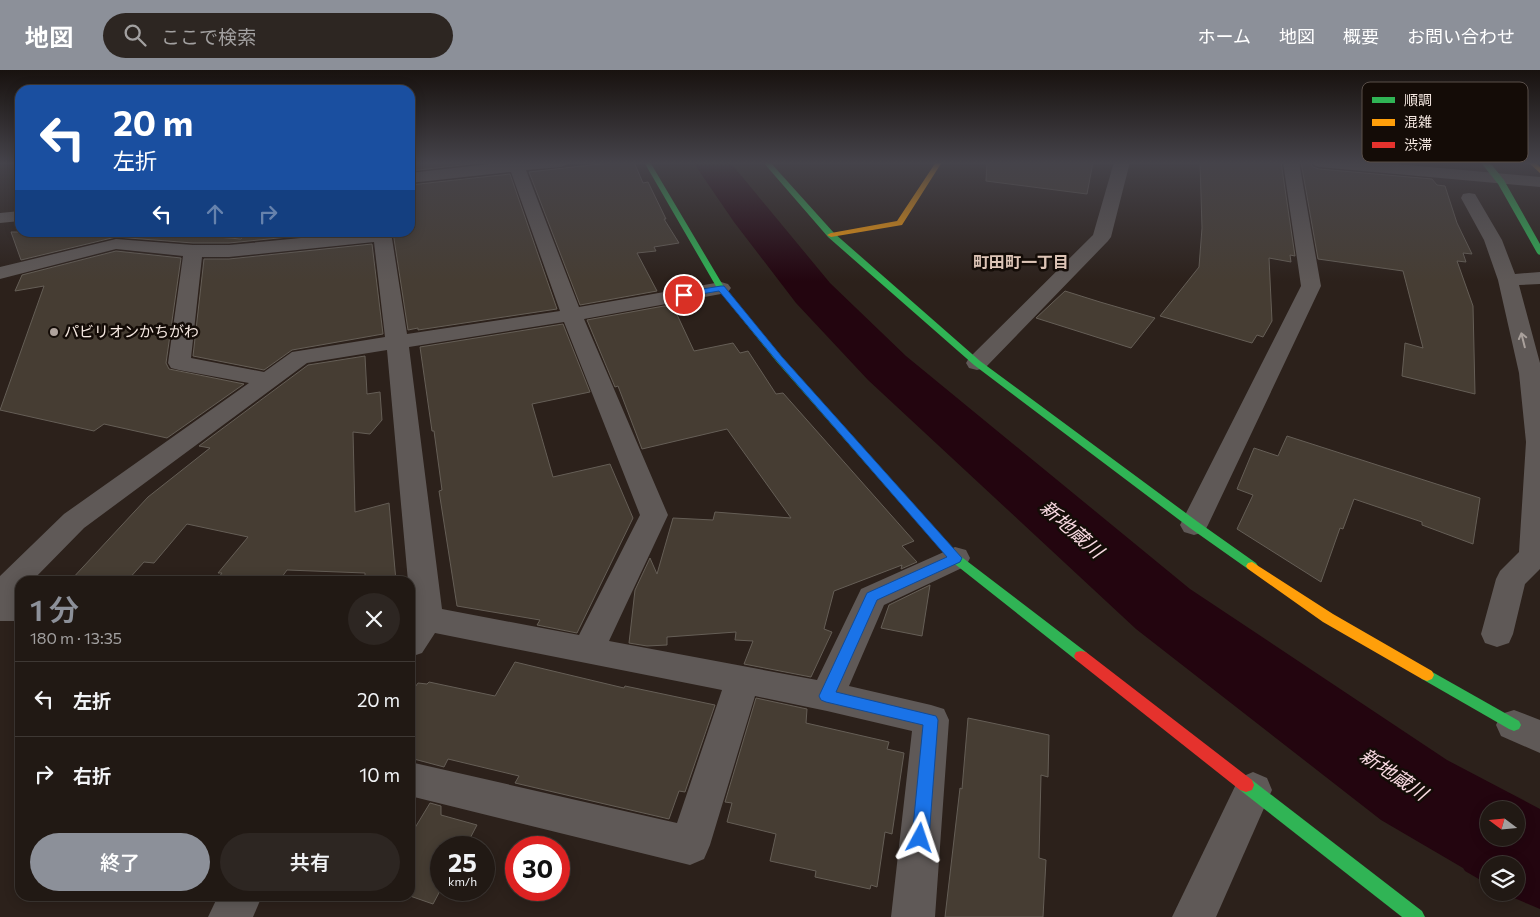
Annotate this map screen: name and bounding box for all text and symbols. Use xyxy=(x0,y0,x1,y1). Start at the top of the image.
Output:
search box xyxy=(103,13,453,58)
icon: search xyxy=(121,21,149,49)
text: 地図 xyxy=(25,22,73,51)
text: ここで検索 xyxy=(161,25,256,48)
text: ホーム xyxy=(1198,25,1251,47)
text: 地図 xyxy=(1279,25,1315,47)
text: 概要 xyxy=(1343,25,1379,47)
text: お問い合わせ xyxy=(1407,25,1515,47)
legend xyxy=(1362,82,1528,162)
text: 順調 xyxy=(1404,91,1432,108)
text: 20 m xyxy=(113,100,193,143)
icon: left xyxy=(30,105,95,170)
text: 混雑 xyxy=(1404,113,1432,130)
text: 渋滞 xyxy=(1404,136,1432,153)
text: 左折 xyxy=(113,147,157,174)
icon: left xyxy=(148,200,176,228)
icon: ahead xyxy=(201,200,229,228)
icon: right xyxy=(254,200,282,228)
district label: 町田町一丁目 xyxy=(973,252,1069,271)
pin xyxy=(663,274,705,316)
icon: arrive xyxy=(670,281,698,309)
place label: パビリオンかちがわ xyxy=(64,322,199,340)
marker: パビリオンかちがわ xyxy=(48,326,60,338)
one-way arrow xyxy=(1518,333,1527,349)
water label: 新地蔵川 xyxy=(1036,495,1110,564)
text: 1 分 xyxy=(30,590,79,627)
button: close xyxy=(348,593,400,645)
text: 180 m · 13:35 xyxy=(30,628,122,647)
icon: left xyxy=(30,685,58,713)
text: 20 m xyxy=(357,688,400,711)
text: 左折 xyxy=(73,689,111,712)
water label: 新地蔵川 xyxy=(1356,743,1434,805)
icon: right xyxy=(30,760,58,788)
text: 10 m xyxy=(359,763,400,786)
text: 右折 xyxy=(73,764,111,787)
north arrow xyxy=(1480,801,1525,846)
map controls xyxy=(1480,801,1525,901)
position arrow xyxy=(893,811,945,863)
button: 終了 xyxy=(30,833,210,891)
button: 共有 xyxy=(220,833,400,891)
speed limit sign: 30 xyxy=(505,836,570,901)
text: 25 xyxy=(448,847,477,877)
button: layers xyxy=(1480,856,1525,901)
text: km/h xyxy=(448,874,477,888)

